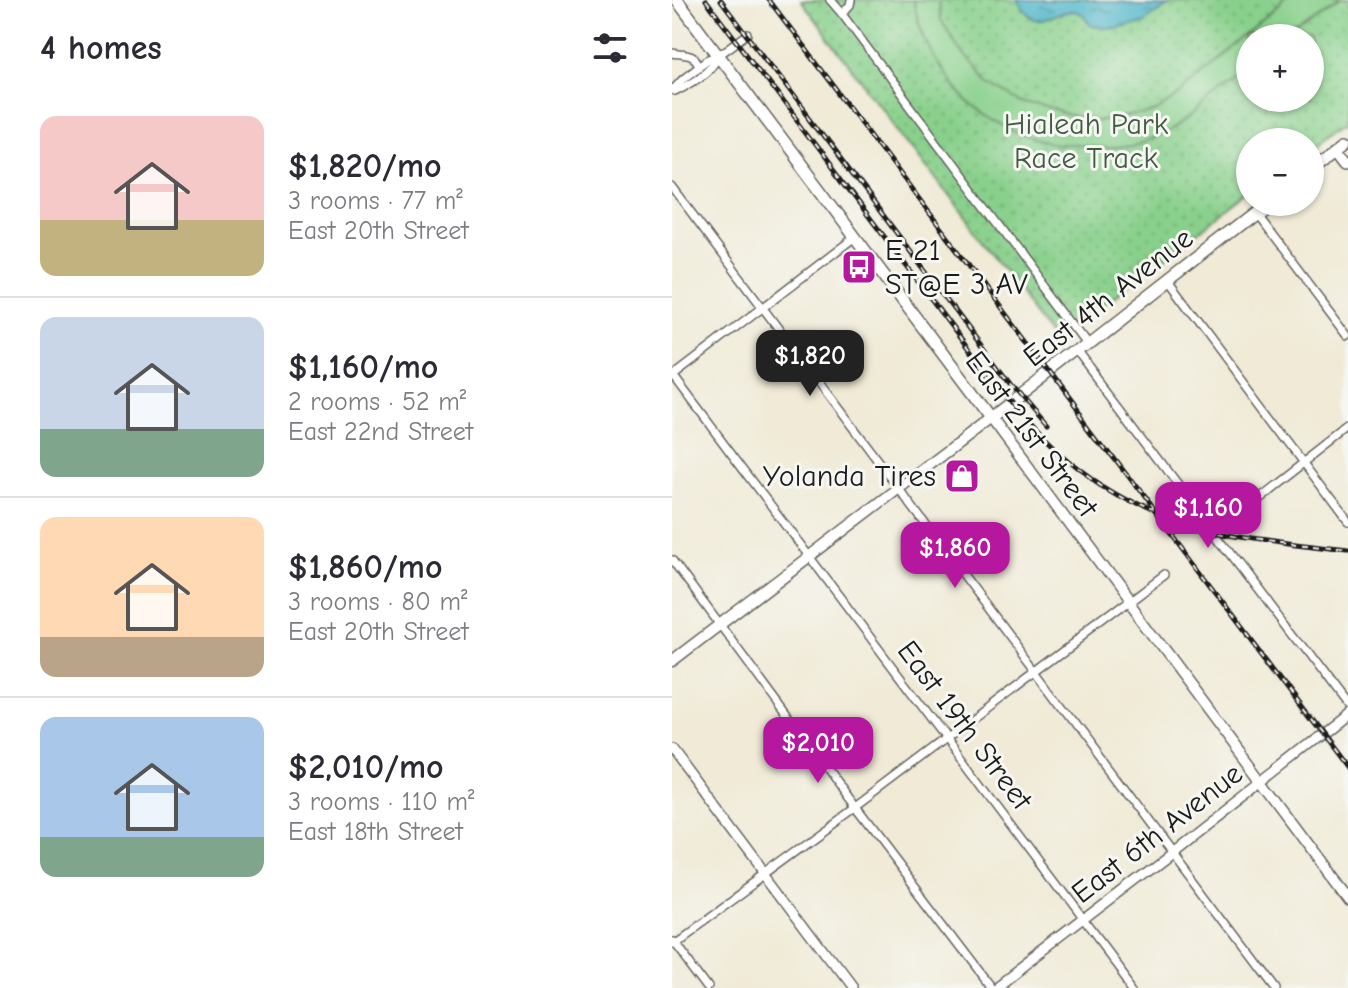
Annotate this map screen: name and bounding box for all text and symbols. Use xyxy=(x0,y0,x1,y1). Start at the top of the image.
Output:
map controls xyxy=(1236,24,1324,216)
button: + xyxy=(1236,24,1324,112)
icon: filters xyxy=(588,26,632,70)
text: 4 homes xyxy=(40,28,162,68)
park label: Hialeah Park Race Track xyxy=(1004,107,1169,176)
button: − xyxy=(1236,128,1324,216)
text: $1,820/mo xyxy=(288,146,442,186)
icon: home xyxy=(104,148,200,244)
text: 3 rooms · 77 m² xyxy=(288,186,463,216)
text: East 20th Street xyxy=(288,216,469,246)
street label: East 4th Avenue xyxy=(1017,220,1200,374)
place label: E 21 ST@E 3 AV xyxy=(885,233,1028,302)
bus stop icon: E 21 ST@E 3 AV xyxy=(840,248,878,286)
pin: $1,820 xyxy=(745,330,875,398)
text: $1,820 xyxy=(774,341,846,371)
street label: East 21st Street xyxy=(958,345,1106,525)
text: $1,160/mo xyxy=(288,347,438,387)
icon: home xyxy=(104,349,200,445)
text: 2 rooms · 52 m² xyxy=(288,387,466,417)
text: East 22nd Street xyxy=(288,417,473,447)
shop icon: Yolanda Tires xyxy=(943,457,981,495)
place label: Yolanda Tires xyxy=(763,459,936,494)
pin: $1,160 xyxy=(1143,482,1273,550)
text: $1,160 xyxy=(1173,493,1243,523)
pin: $1,860 xyxy=(890,522,1020,590)
text: $1,860 xyxy=(919,533,991,563)
text: $1,860/mo xyxy=(288,547,443,587)
icon: home xyxy=(104,549,200,645)
text: 3 rooms · 80 m² xyxy=(288,587,467,617)
text: East 20th Street xyxy=(288,617,469,647)
street label: East 19th Street xyxy=(890,634,1040,818)
pin: $2,010 xyxy=(753,717,883,785)
text: $2,010 xyxy=(781,728,855,758)
text: $2,010/mo xyxy=(288,747,444,787)
icon: home xyxy=(104,749,200,845)
street label: East 6th Avenue xyxy=(1065,756,1250,911)
text: 3 rooms · 110 m² xyxy=(288,787,475,817)
text: East 18th Street xyxy=(288,817,463,847)

